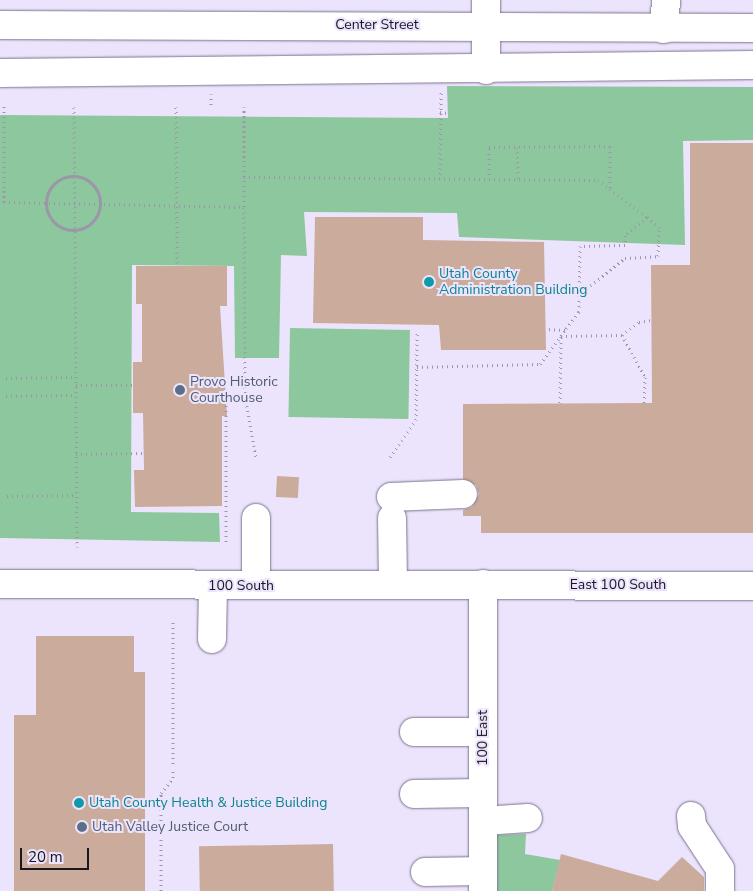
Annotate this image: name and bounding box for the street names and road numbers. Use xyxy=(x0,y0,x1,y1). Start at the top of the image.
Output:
street label: Center Street xyxy=(335,17,419,33)
street label: East 100 South xyxy=(570,577,666,593)
street label: 100 South xyxy=(208,578,274,594)
street label: 100 East xyxy=(475,710,491,766)

